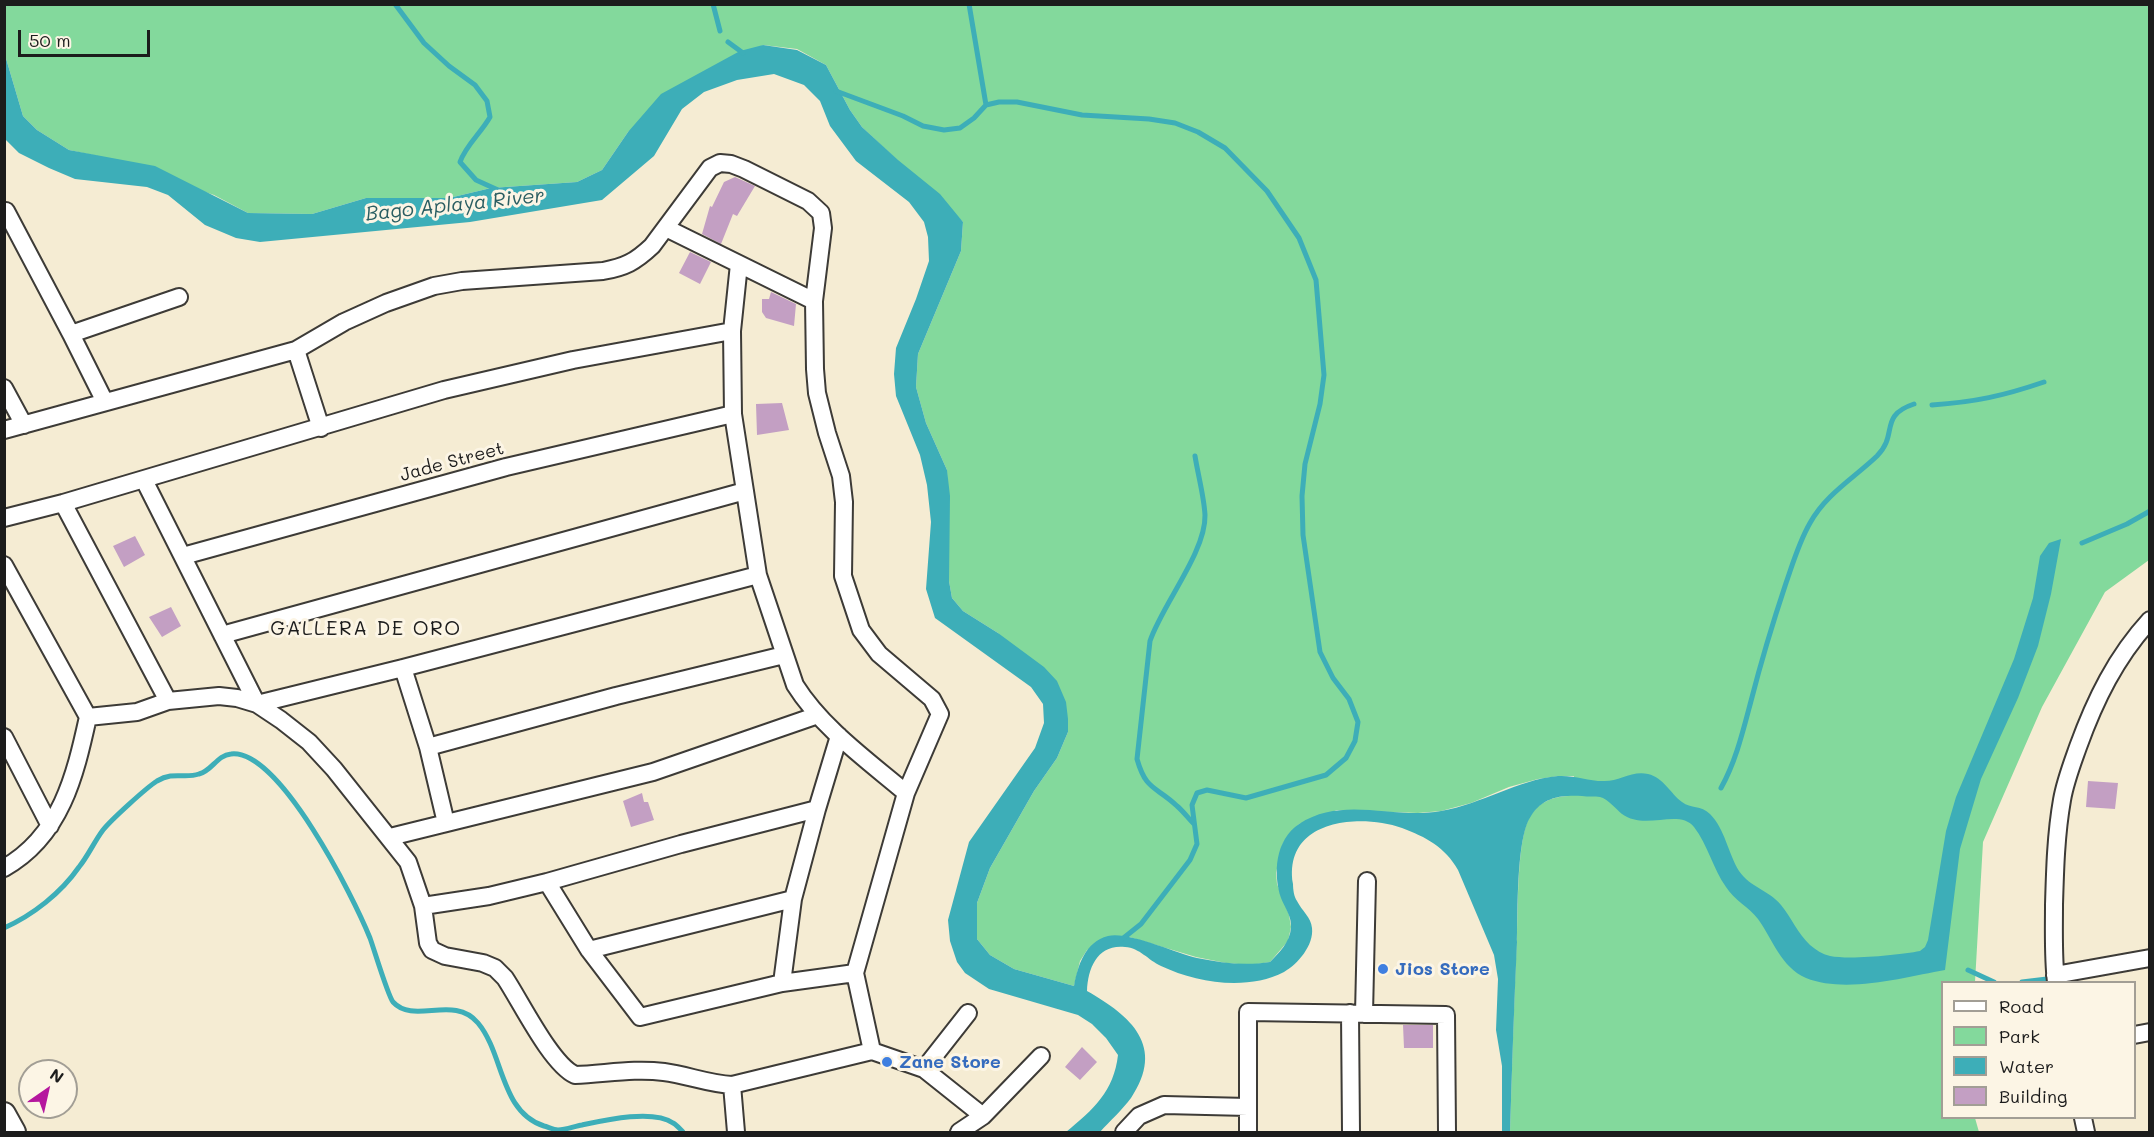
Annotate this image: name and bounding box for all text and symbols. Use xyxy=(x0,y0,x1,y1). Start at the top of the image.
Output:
scale bar xyxy=(21,18,153,56)
text: 50 m xyxy=(29,28,71,52)
water label: Bago Aplaya River xyxy=(364,184,546,226)
street label: Jade Street xyxy=(398,438,506,486)
district label: GALLERA DE ORO xyxy=(270,617,462,641)
place label: Jios Store xyxy=(1395,958,1490,980)
marker: Jios Store xyxy=(1376,962,1390,976)
legend xyxy=(1941,981,2136,1119)
text: Road xyxy=(1999,994,2044,1018)
text: Park xyxy=(1999,1024,2040,1048)
place label: Zane Store xyxy=(899,1051,1001,1073)
text: Water xyxy=(1999,1054,2054,1078)
marker: Zane Store xyxy=(880,1055,894,1069)
north arrow xyxy=(18,1059,78,1119)
text: N xyxy=(46,1063,68,1087)
text: Building xyxy=(1999,1084,2067,1108)

